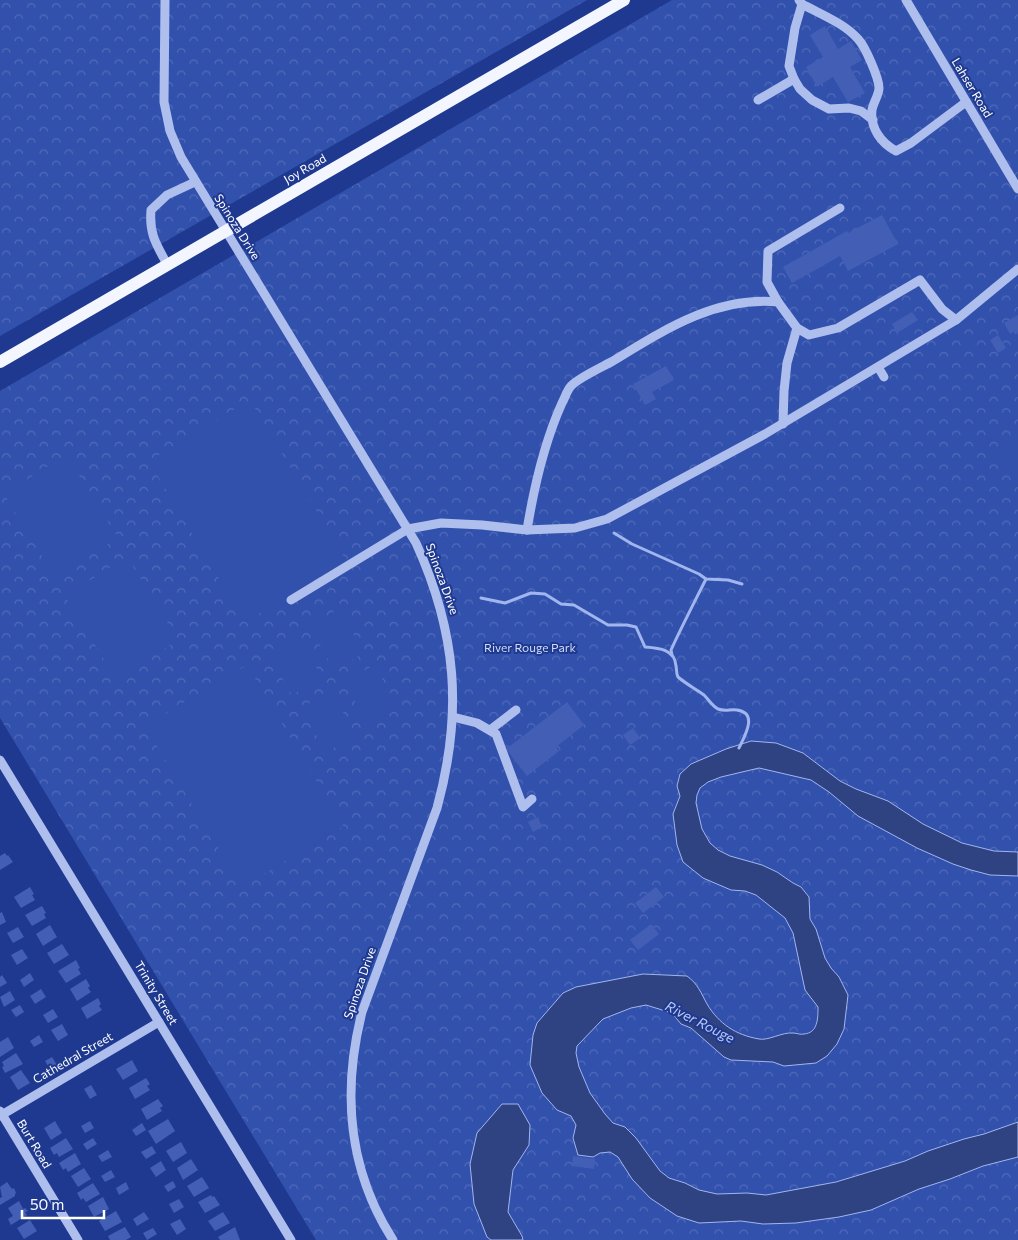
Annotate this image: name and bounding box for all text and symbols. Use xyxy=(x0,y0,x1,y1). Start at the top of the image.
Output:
street label: Lahser Road xyxy=(950,55,996,120)
street label: Joy Road xyxy=(281,150,329,187)
street label: Spinoza Drive xyxy=(212,191,264,262)
street label: Spinoza Drive xyxy=(424,541,462,616)
park label: River Rouge Park xyxy=(484,640,577,654)
street label: Spinoza Drive xyxy=(340,945,378,1020)
street label: Trinity Street xyxy=(132,958,181,1027)
water label: River Rouge xyxy=(663,997,738,1047)
street label: Cathedral Street xyxy=(30,1029,115,1086)
street label: Burt Road xyxy=(15,1117,55,1171)
scale bar xyxy=(22,1188,105,1220)
text: 50 m xyxy=(30,1195,64,1213)

